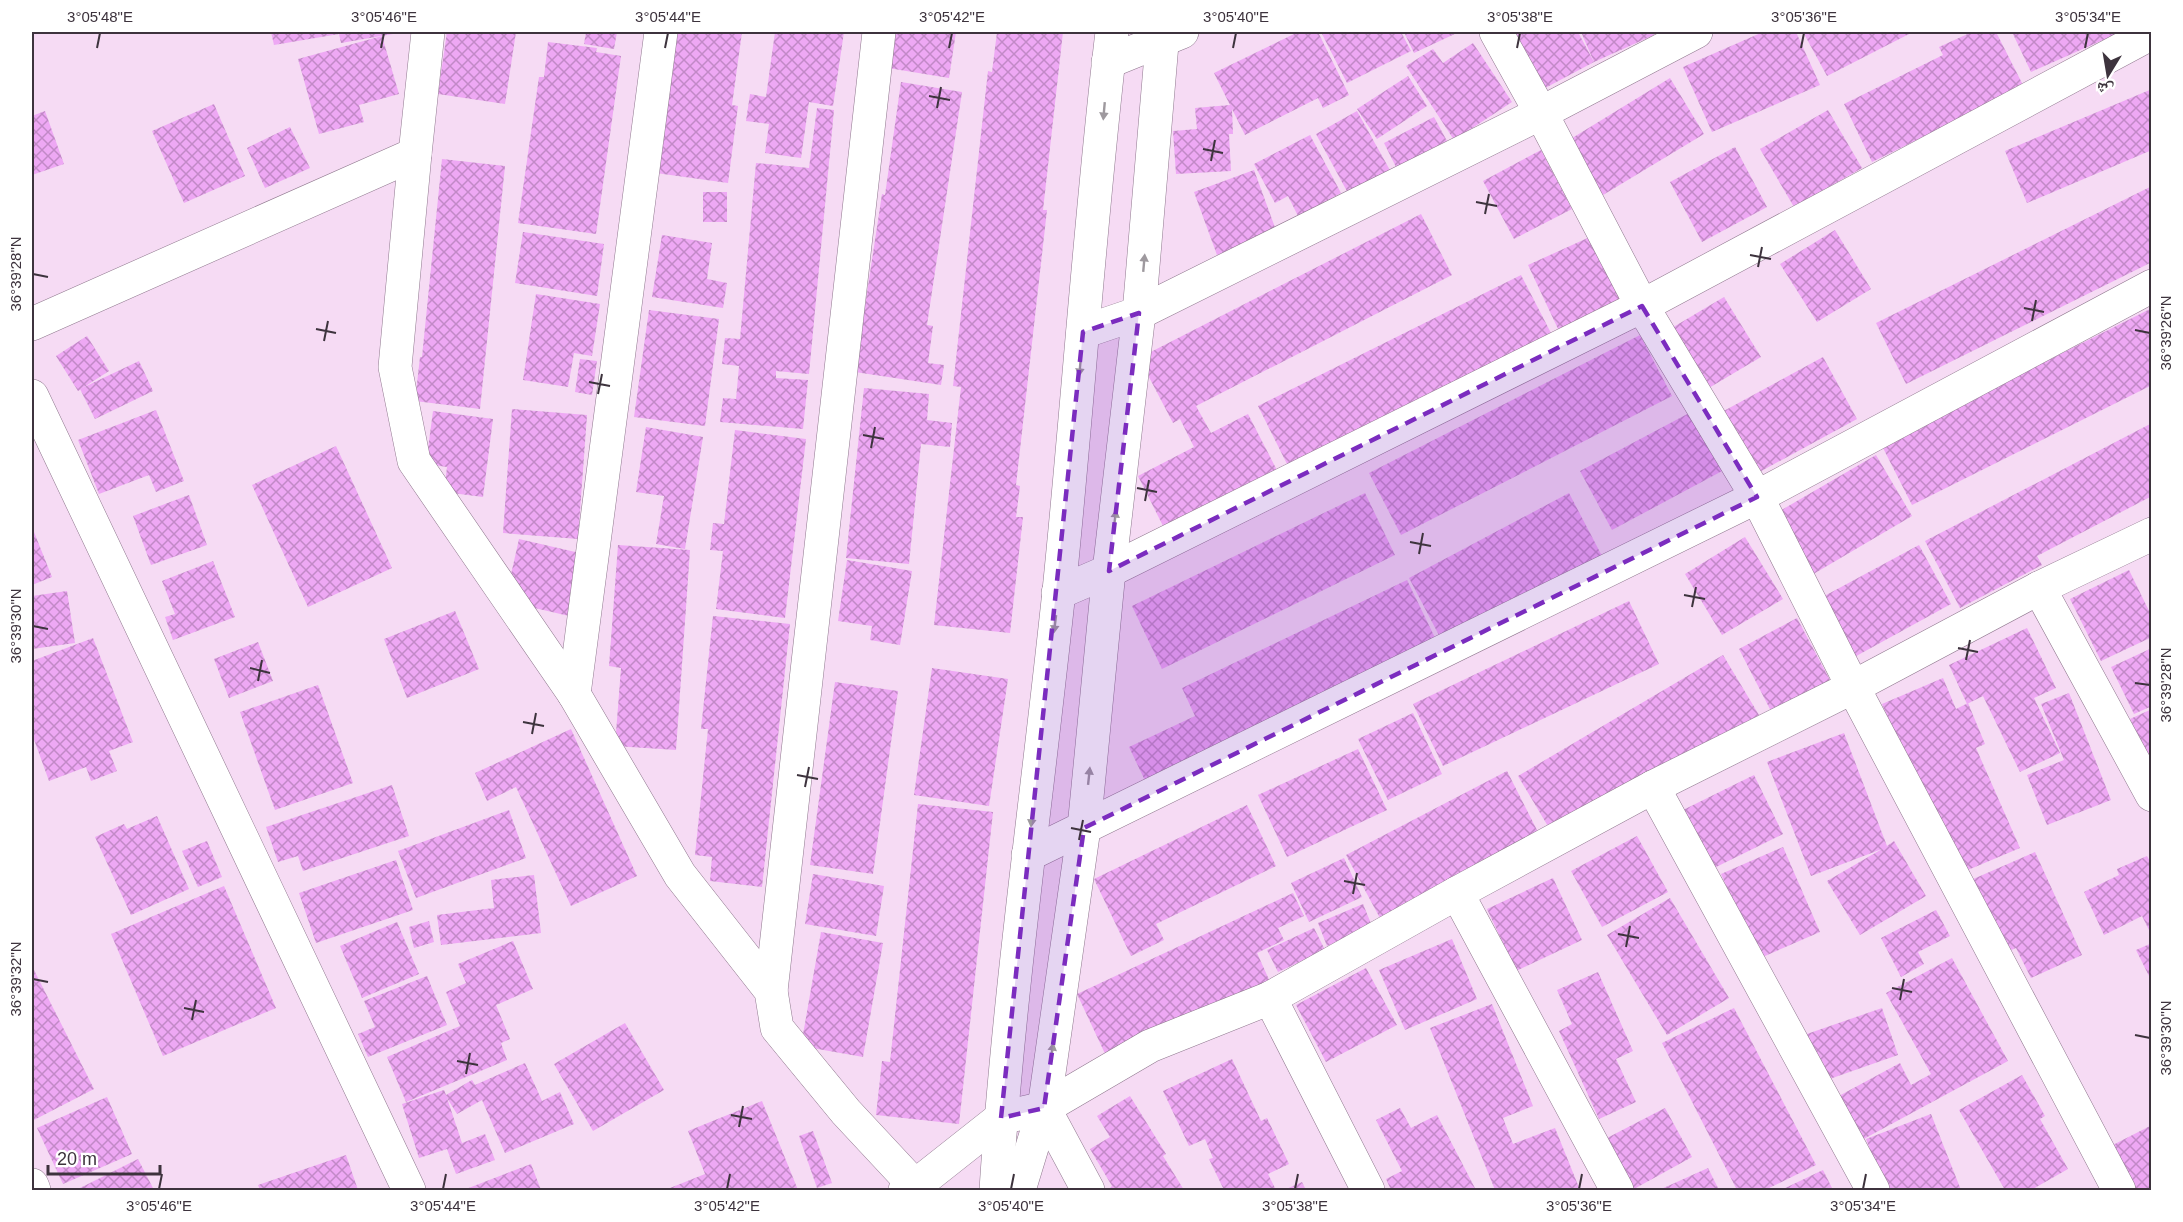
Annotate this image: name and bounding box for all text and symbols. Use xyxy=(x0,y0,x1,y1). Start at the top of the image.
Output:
text: 3°05'48"E xyxy=(67,8,133,25)
text: 3°05'46"E xyxy=(351,8,417,25)
text: 3°05'44"E xyxy=(635,8,701,25)
text: 3°05'42"E xyxy=(919,8,985,25)
text: 3°05'40"E xyxy=(1203,8,1269,25)
text: 3°05'38"E xyxy=(1487,8,1553,25)
text: 3°05'36"E xyxy=(1771,8,1837,25)
text: 3°05'34"E xyxy=(2055,8,2121,25)
north arrow xyxy=(2078,45,2138,105)
text: ش xyxy=(2095,78,2115,99)
one-way arrow xyxy=(1099,101,1109,120)
text: 36°39'28"N xyxy=(7,236,24,312)
one-way arrow xyxy=(1139,253,1148,272)
text: 36°39'26"N xyxy=(2157,295,2174,371)
one-way arrow xyxy=(1075,358,1085,377)
one-way arrow xyxy=(1110,510,1120,529)
text: 36°39'30"N xyxy=(7,588,24,664)
one-way arrow xyxy=(1050,615,1059,634)
text: 36°39'28"N xyxy=(2157,647,2174,723)
one-way arrow xyxy=(1084,766,1094,785)
one-way arrow xyxy=(1027,808,1037,827)
text: 36°39'32"N xyxy=(7,941,24,1017)
text: 36°39'30"N xyxy=(2157,1000,2174,1076)
one-way arrow xyxy=(1047,1043,1056,1062)
scale bar xyxy=(48,1138,160,1176)
text: 20 m xyxy=(57,1149,97,1169)
text: 3°05'46"E xyxy=(126,1197,192,1214)
text: 3°05'44"E xyxy=(410,1197,476,1214)
text: 3°05'42"E xyxy=(694,1197,760,1214)
text: 3°05'40"E xyxy=(978,1197,1044,1214)
text: 3°05'38"E xyxy=(1262,1197,1328,1214)
text: 3°05'36"E xyxy=(1546,1197,1612,1214)
text: 3°05'34"E xyxy=(1830,1197,1896,1214)

